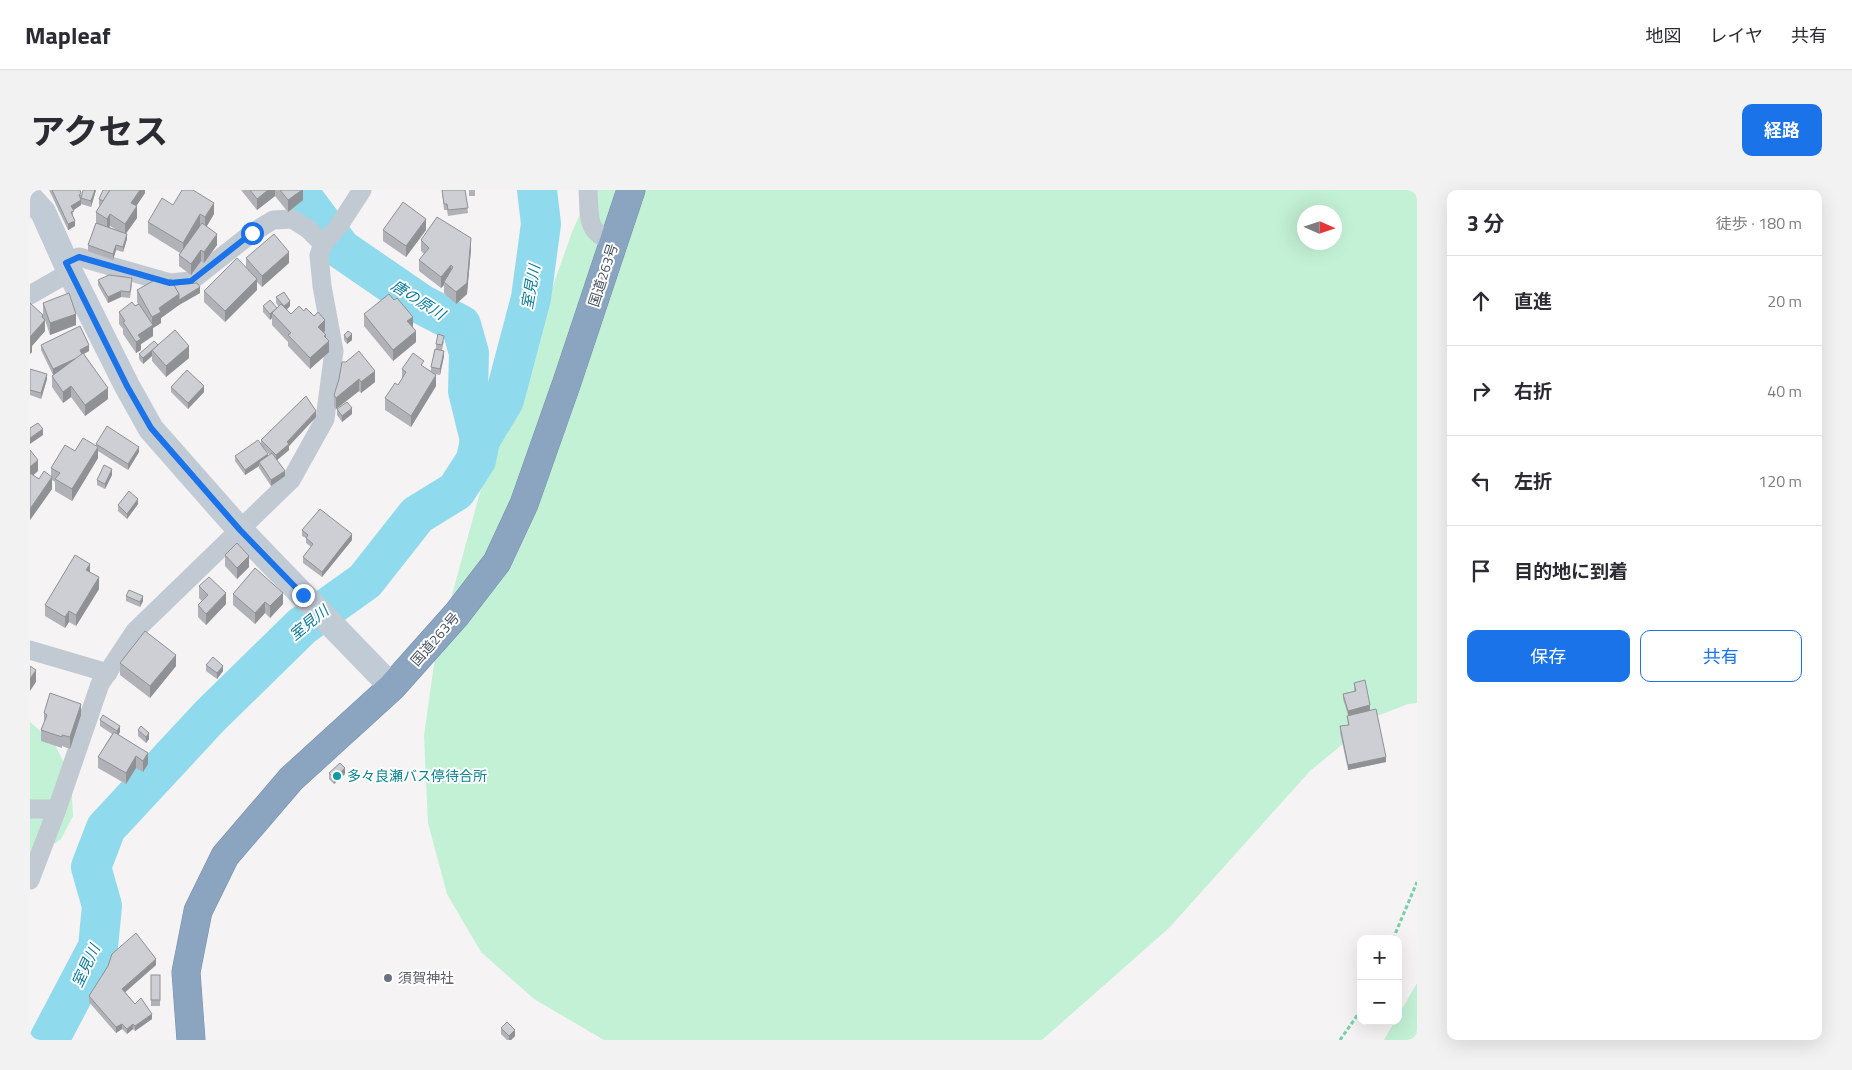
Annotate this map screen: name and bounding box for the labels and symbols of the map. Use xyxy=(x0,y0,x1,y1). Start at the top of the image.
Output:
north arrow xyxy=(1297,205,1342,250)
route start xyxy=(241,222,264,245)
street label: 国道263号 xyxy=(582,240,623,309)
water label: 室見川 xyxy=(515,261,546,311)
water label: 唐の原川 xyxy=(387,274,451,326)
route end xyxy=(292,584,315,607)
water label: 室見川 xyxy=(284,598,335,646)
street label: 国道263号 xyxy=(405,607,464,670)
place label: 多々良瀬バス停待合所 xyxy=(347,765,487,786)
marker: 多々良瀬バス停待合所 xyxy=(331,770,343,782)
water label: 室見川 xyxy=(66,939,106,991)
place label: 須賀神社 xyxy=(398,967,454,988)
marker: 須賀神社 xyxy=(382,972,394,984)

